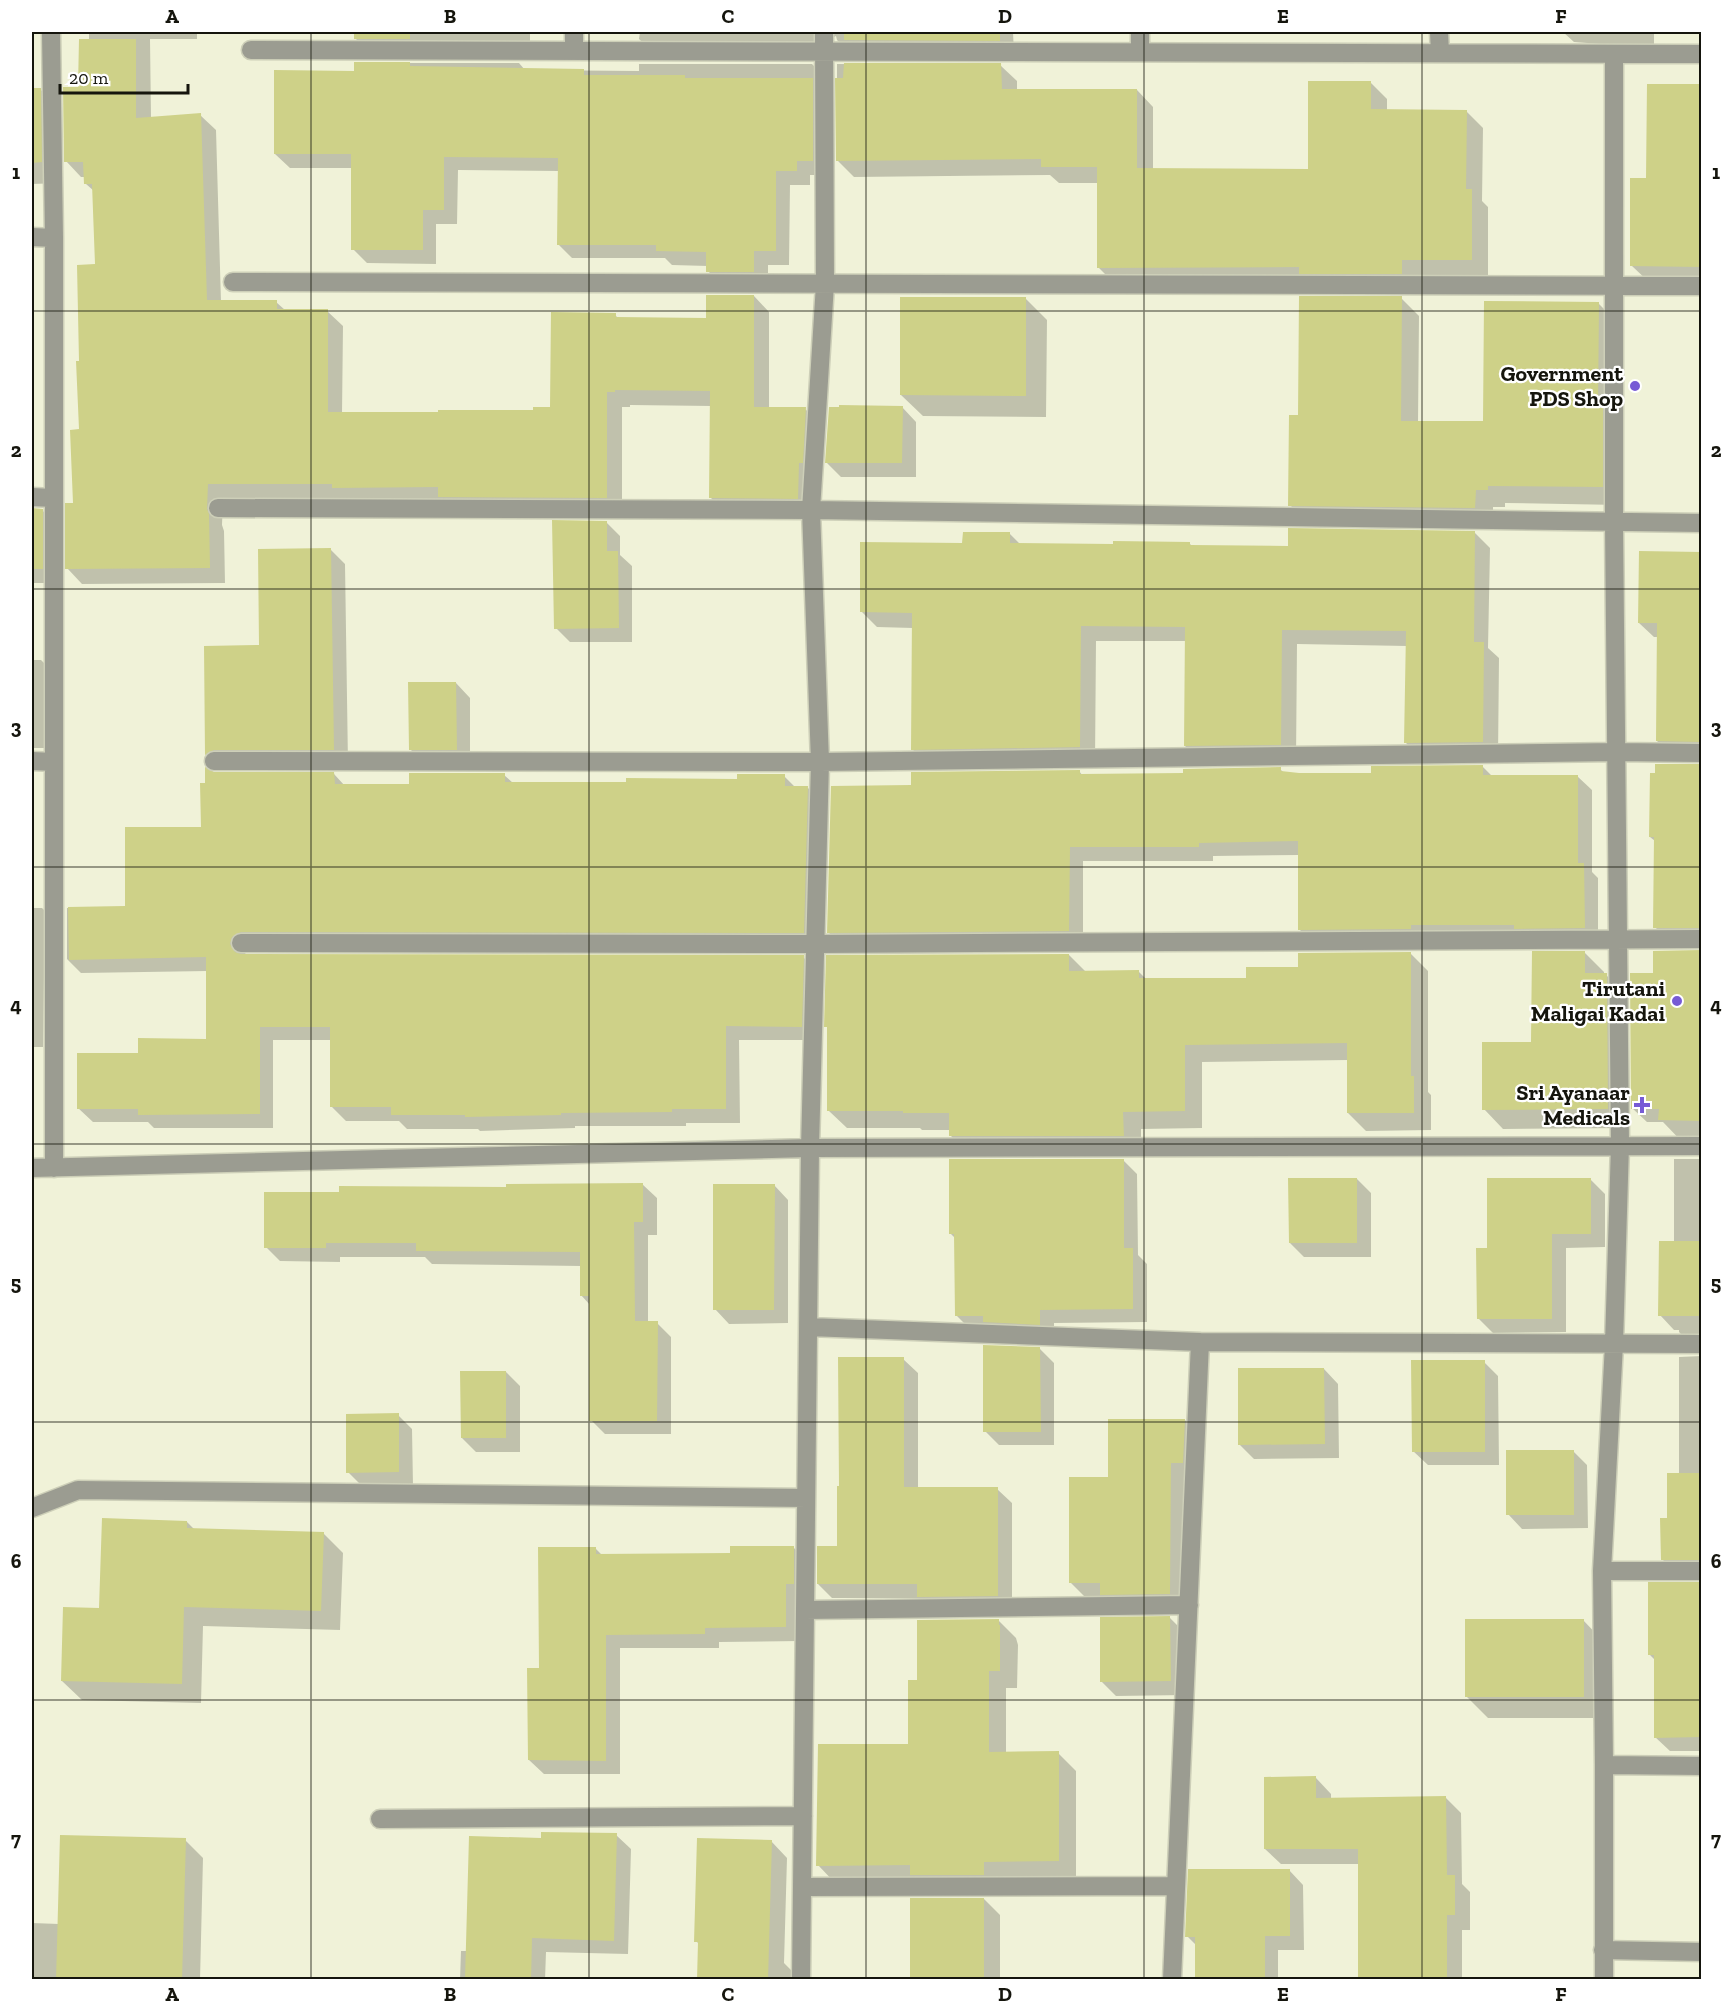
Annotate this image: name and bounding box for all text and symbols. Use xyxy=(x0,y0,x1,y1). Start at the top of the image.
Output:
text: A xyxy=(165,4,179,28)
text: B xyxy=(444,4,456,28)
text: C xyxy=(722,4,735,28)
text: D xyxy=(998,4,1012,28)
text: E xyxy=(1277,4,1289,28)
text: F xyxy=(1555,4,1567,28)
scale bar xyxy=(60,57,188,95)
text: 20 m xyxy=(69,67,109,89)
text: 1 xyxy=(12,160,20,184)
text: 1 xyxy=(1712,160,1720,184)
place label: Government PDS Shop xyxy=(1500,360,1623,412)
marker: Government PDS Shop xyxy=(1628,379,1642,393)
text: 2 xyxy=(11,438,22,462)
text: 2 xyxy=(1711,438,1722,462)
text: 3 xyxy=(11,715,22,739)
text: 3 xyxy=(1711,715,1722,739)
place label: Tirutani Maligai Kadai xyxy=(1531,975,1665,1027)
text: 4 xyxy=(10,993,22,1017)
text: 4 xyxy=(1710,993,1722,1017)
marker: Tirutani Maligai Kadai xyxy=(1670,994,1684,1008)
place label: Sri Ayanaar Medicals xyxy=(1516,1079,1630,1131)
marker: Sri Ayanaar Medicals xyxy=(1635,1098,1649,1112)
text: 5 xyxy=(11,1271,21,1295)
text: 5 xyxy=(1711,1271,1721,1295)
text: 6 xyxy=(11,1549,22,1573)
text: 6 xyxy=(1711,1549,1722,1573)
text: 7 xyxy=(11,1827,21,1851)
text: 7 xyxy=(1711,1827,1721,1851)
text: A xyxy=(165,1982,179,2006)
text: B xyxy=(444,1982,456,2006)
text: C xyxy=(722,1982,735,2006)
text: D xyxy=(998,1982,1012,2006)
text: E xyxy=(1277,1982,1289,2006)
text: F xyxy=(1555,1982,1567,2006)

